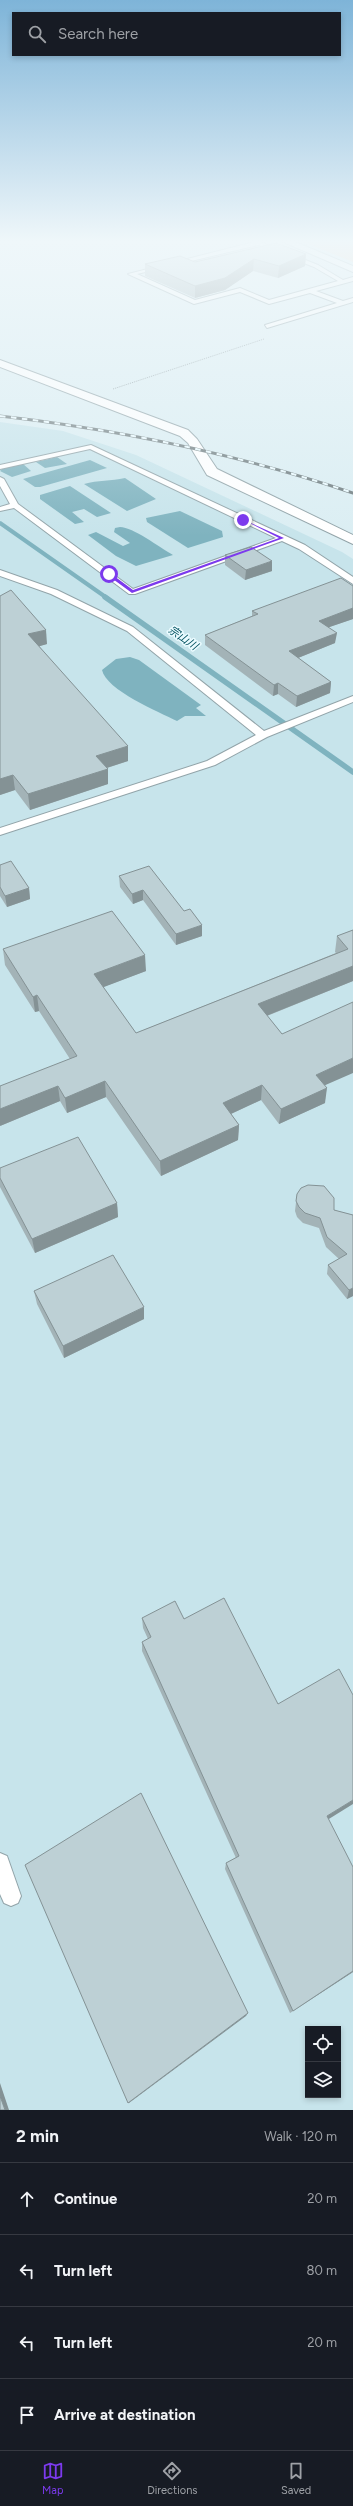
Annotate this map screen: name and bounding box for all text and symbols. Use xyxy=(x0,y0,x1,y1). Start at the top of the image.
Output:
search box xyxy=(12,12,341,56)
icon: search xyxy=(26,23,48,45)
text: Search here xyxy=(58,25,138,43)
route end xyxy=(234,511,252,529)
route start xyxy=(100,565,118,583)
water label: 宗山川 xyxy=(166,623,201,653)
map controls xyxy=(305,2026,341,2098)
button: locate xyxy=(305,2026,341,2062)
button: layers xyxy=(305,2062,341,2098)
text: 2 min xyxy=(16,2126,59,2146)
text: Walk · 120 m xyxy=(264,2129,337,2144)
icon: ahead xyxy=(16,2188,38,2210)
text: Continue xyxy=(54,2190,117,2208)
text: 20 m xyxy=(307,2191,337,2206)
icon: left xyxy=(16,2260,38,2282)
text: Turn left xyxy=(54,2262,112,2280)
text: 80 m xyxy=(306,2263,337,2278)
icon: left xyxy=(16,2332,38,2354)
text: Turn left xyxy=(54,2334,112,2352)
text: 20 m xyxy=(307,2335,337,2350)
icon: arrive xyxy=(16,2404,38,2426)
text: Arrive at destination xyxy=(54,2406,195,2424)
tab: Map xyxy=(42,2460,64,2497)
tab: Directions xyxy=(147,2460,197,2497)
tab: Saved xyxy=(281,2460,311,2497)

